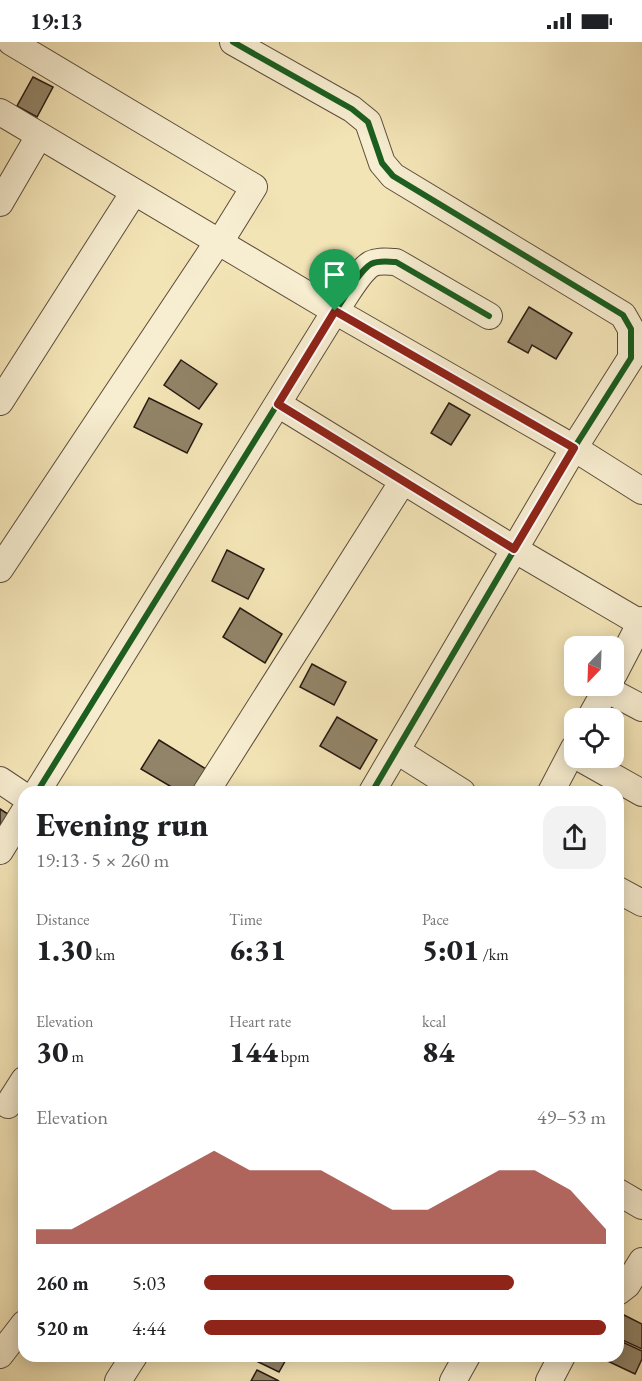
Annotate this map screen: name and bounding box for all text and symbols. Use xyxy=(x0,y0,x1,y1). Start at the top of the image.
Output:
text: 19:13 xyxy=(30,7,83,36)
pin xyxy=(309,249,360,311)
icon: arrive xyxy=(318,258,351,291)
north arrow xyxy=(564,636,624,696)
map controls xyxy=(564,636,624,768)
button: locate xyxy=(564,708,624,768)
text: Evening run xyxy=(36,803,208,846)
button: share xyxy=(543,806,606,869)
text: 19:13 · 5 × 260 m xyxy=(36,847,169,873)
text: Distance xyxy=(36,909,89,930)
text: Time xyxy=(229,909,262,930)
text: Pace xyxy=(422,909,449,930)
text: 1.30 xyxy=(36,930,92,969)
text: 6:31 xyxy=(229,930,286,969)
text: 5:01 xyxy=(422,930,479,969)
text: km xyxy=(92,944,115,965)
text: /km xyxy=(479,944,509,965)
text: Elevation xyxy=(36,1011,94,1032)
text: Heart rate xyxy=(229,1011,291,1032)
text: kcal xyxy=(422,1011,446,1032)
text: 30 xyxy=(36,1032,68,1071)
text: 144 xyxy=(229,1032,278,1071)
text: 84 xyxy=(422,1032,454,1071)
text: m xyxy=(68,1046,84,1067)
text: bpm xyxy=(278,1046,310,1067)
text: Elevation xyxy=(36,1104,108,1130)
text: 49–53 m xyxy=(537,1104,606,1130)
text: 260 m xyxy=(36,1270,89,1296)
text: 5:03 xyxy=(132,1270,166,1296)
text: 520 m xyxy=(36,1315,89,1341)
text: 4:44 xyxy=(132,1315,166,1341)

